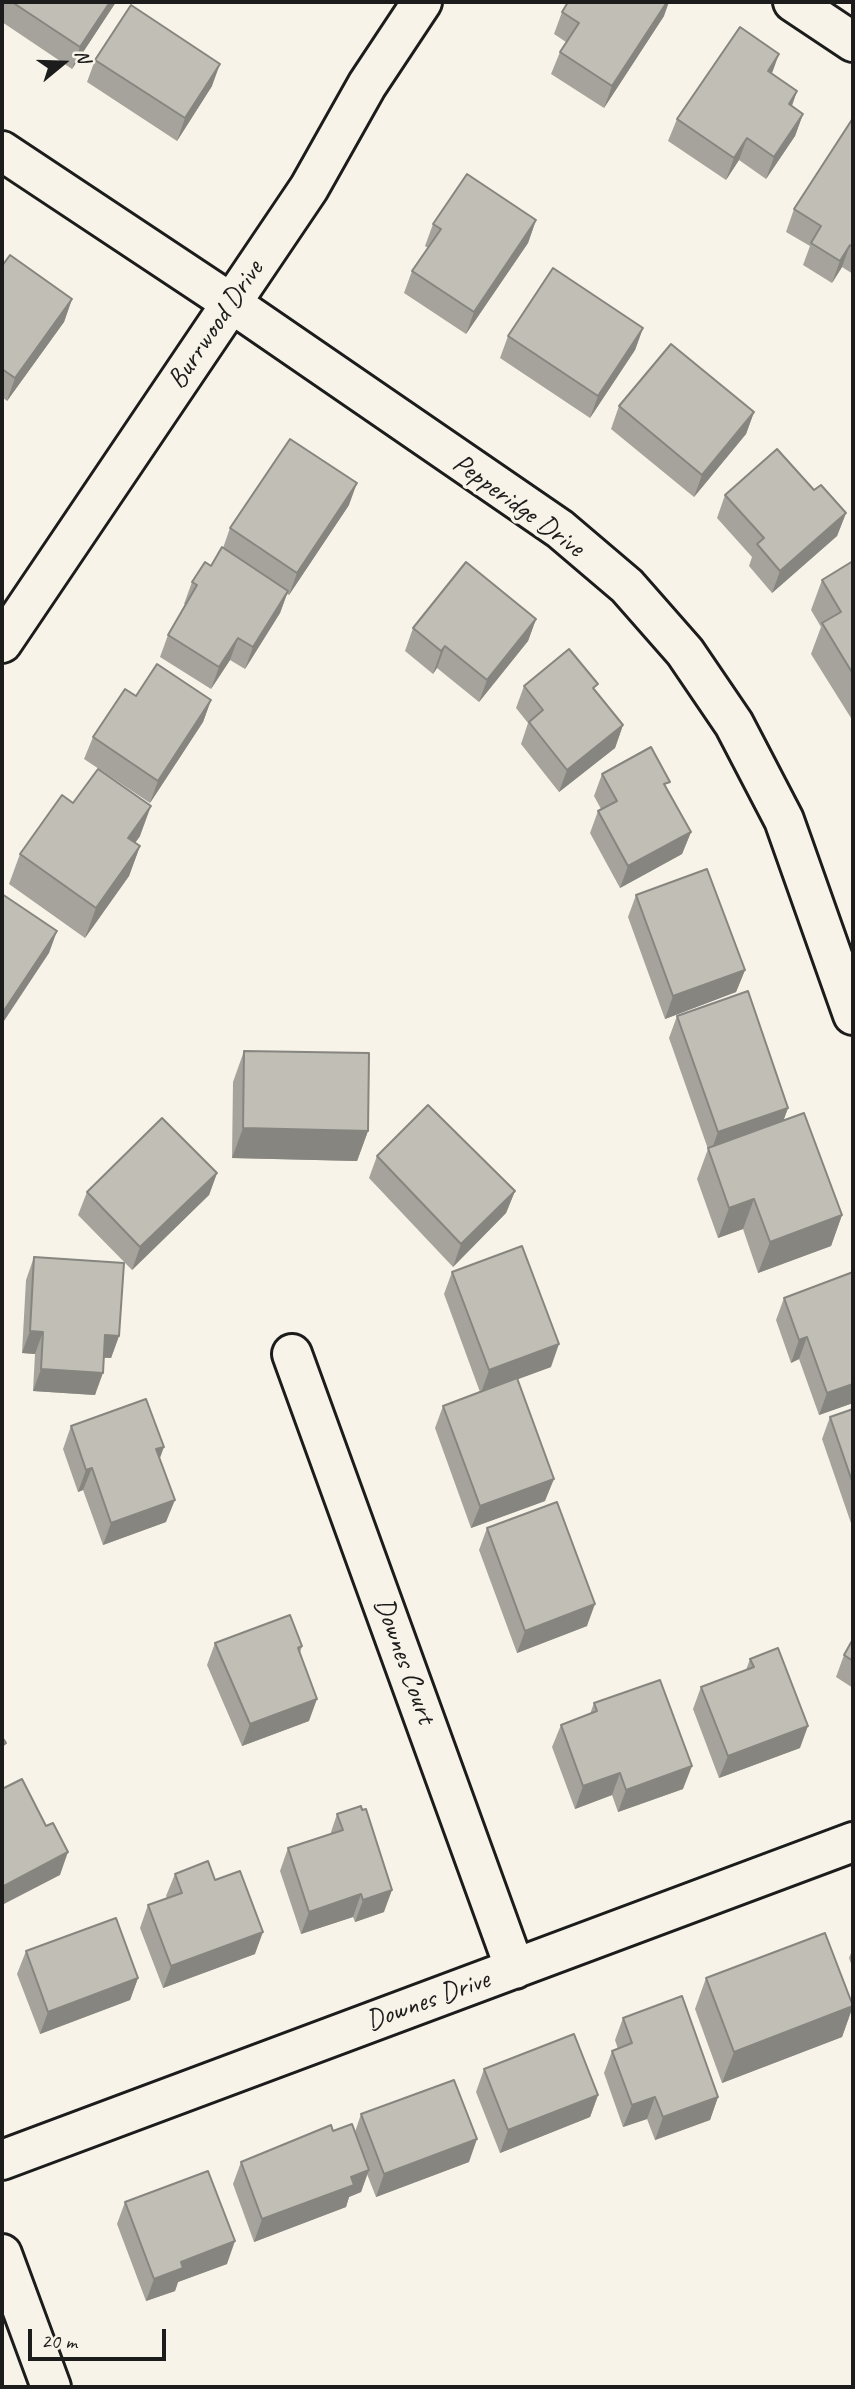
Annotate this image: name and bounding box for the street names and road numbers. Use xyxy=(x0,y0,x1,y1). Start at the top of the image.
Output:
street label: Burrwood Drive xyxy=(161,255,271,395)
street label: Pepperidge Drive xyxy=(446,447,590,565)
street label: Downes Court xyxy=(366,1594,442,1728)
street label: Downes Drive xyxy=(362,1963,494,2039)

